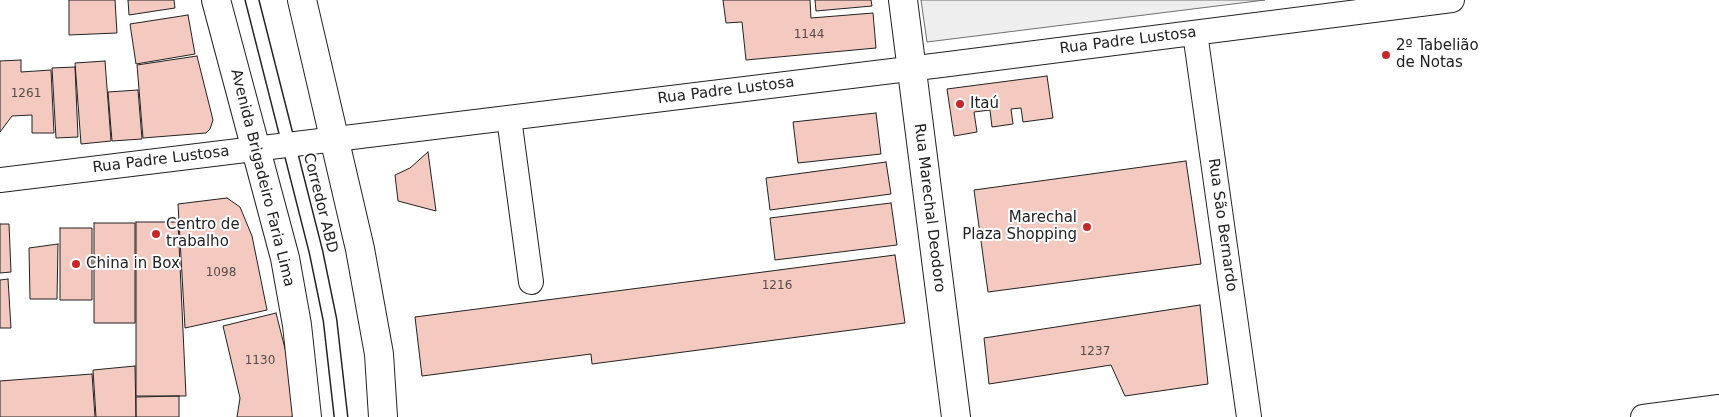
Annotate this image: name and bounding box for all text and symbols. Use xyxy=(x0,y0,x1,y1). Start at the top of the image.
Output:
street label: Rua Padre Lustosa xyxy=(1059,24,1197,58)
house number: 1144 xyxy=(794,28,824,42)
place label: 2º Tabelião de Notas xyxy=(1396,37,1479,72)
marker: 2º Tabelião de Notas xyxy=(1380,49,1392,61)
street label: Avenida Brigadeiro Faria Lima xyxy=(226,67,298,289)
street label: Rua Padre Lustosa xyxy=(657,74,795,108)
house number: 1261 xyxy=(11,87,41,101)
place label: Itaú xyxy=(970,95,999,113)
marker: Itaú xyxy=(954,98,966,110)
street label: Rua Marechal Deodoro xyxy=(910,123,948,293)
street label: Rua Padre Lustosa xyxy=(92,143,230,177)
street label: Corredor ABD xyxy=(299,151,341,255)
street label: Rua São Bernardo xyxy=(1204,157,1240,293)
place label: Marechal Plaza Shopping xyxy=(962,209,1077,244)
place label: Centro de trabalho xyxy=(166,216,240,251)
marker: Marechal Plaza Shopping xyxy=(1081,221,1093,233)
marker: Centro de trabalho xyxy=(150,228,162,240)
place label: China in Box xyxy=(86,255,180,273)
marker: China in Box xyxy=(70,258,82,270)
house number: 1098 xyxy=(206,266,236,280)
house number: 1216 xyxy=(762,279,792,293)
house number: 1237 xyxy=(1080,345,1110,359)
house number: 1130 xyxy=(245,354,275,368)

